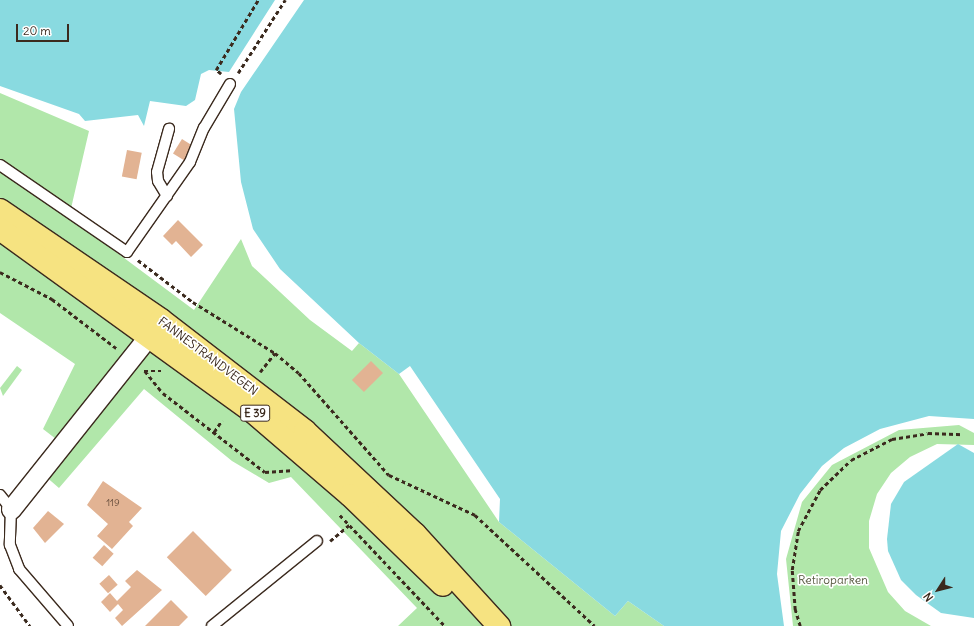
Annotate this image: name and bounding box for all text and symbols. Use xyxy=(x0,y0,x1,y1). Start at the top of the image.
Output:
scale bar xyxy=(18,16,71,42)
text: 20 m xyxy=(23,23,51,38)
street label: FANNESTRANDVEGEN xyxy=(155,314,261,398)
road number: E 39 xyxy=(240,404,270,422)
house number: 119 xyxy=(106,497,120,509)
north arrow xyxy=(918,570,958,610)
park label: Retiroparken xyxy=(798,573,868,587)
text: N xyxy=(920,590,936,604)

